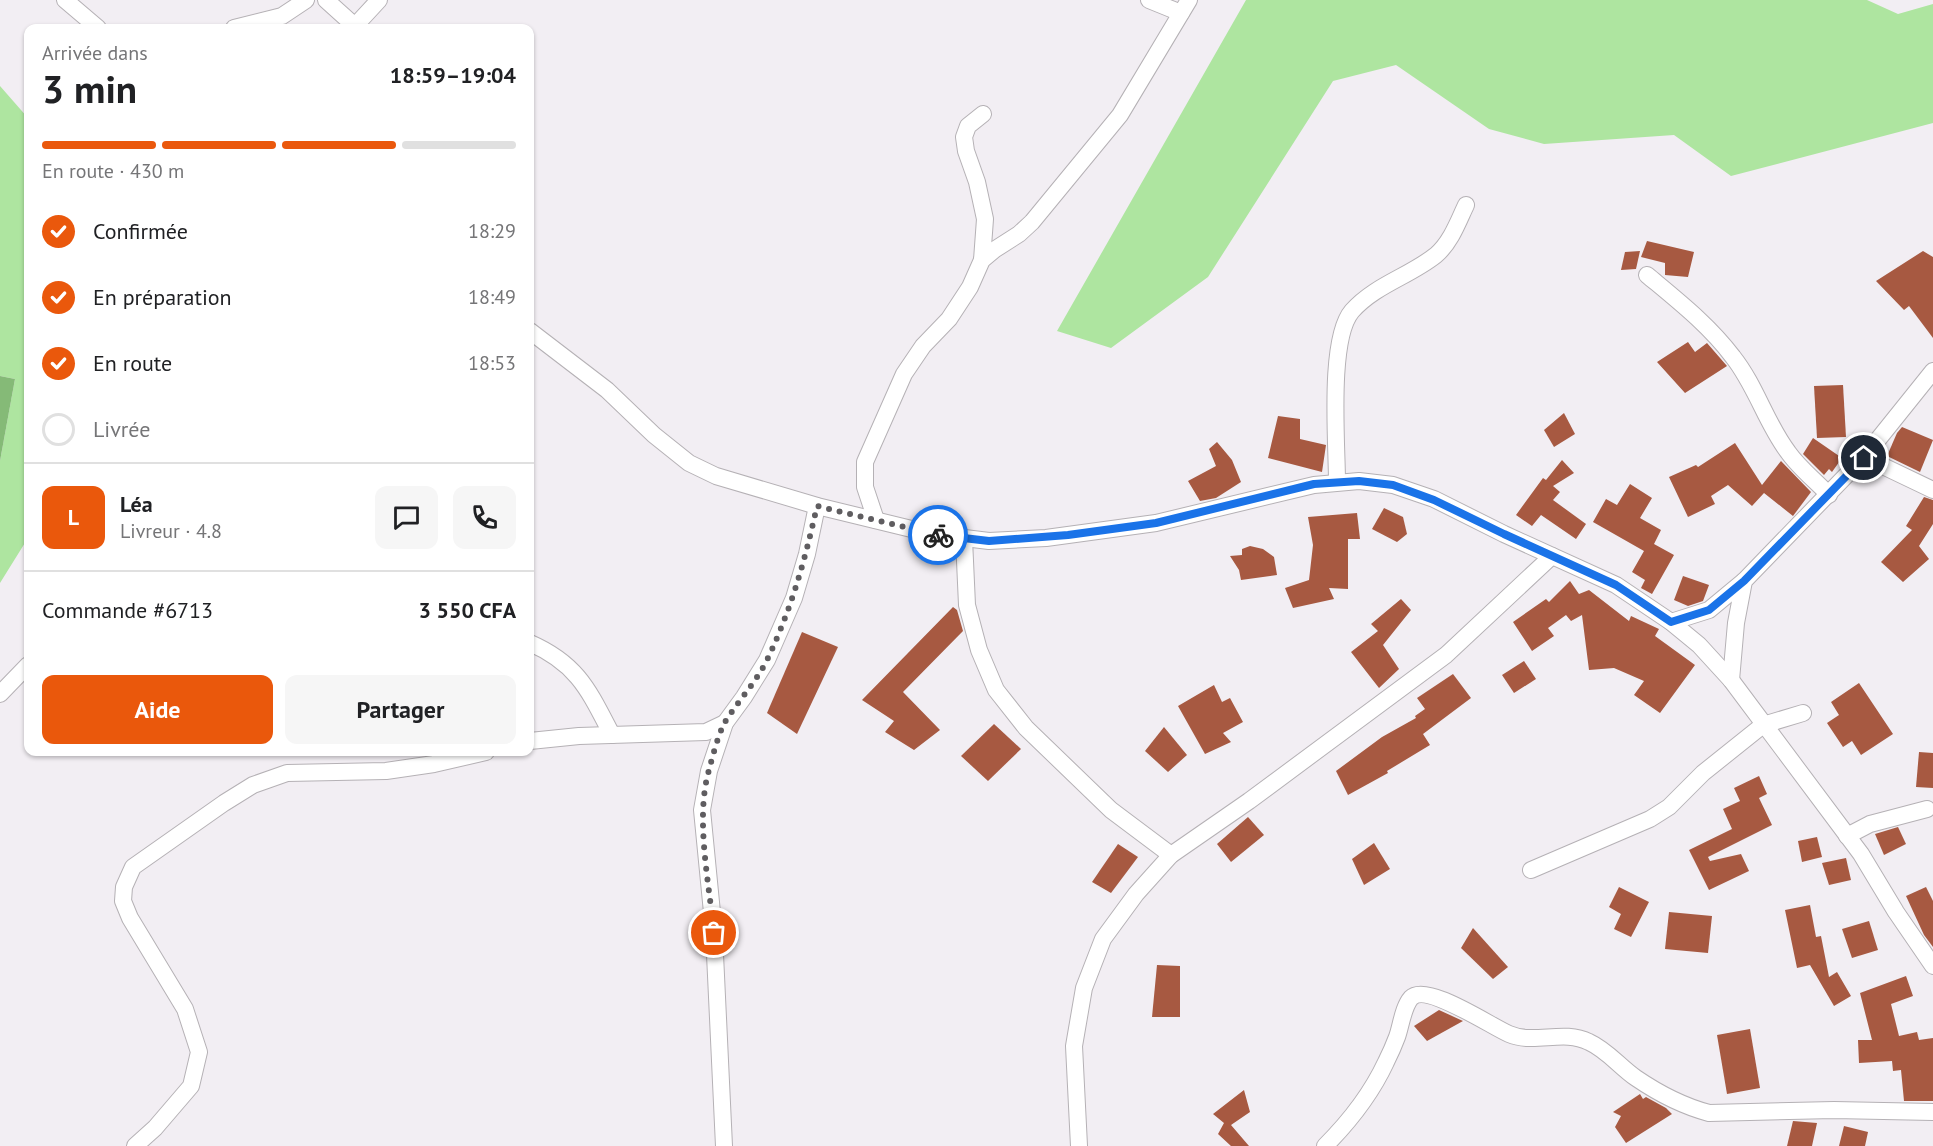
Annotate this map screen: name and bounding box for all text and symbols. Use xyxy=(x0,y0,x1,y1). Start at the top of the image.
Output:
text: Arrivée dans xyxy=(42,40,148,66)
text: 18:59–19:04 xyxy=(390,61,516,89)
text: 3 min xyxy=(42,63,137,114)
text: En route · 430 m xyxy=(42,158,184,184)
icon: check xyxy=(42,215,75,248)
text: Confirmée xyxy=(93,217,188,245)
text: 18:29 xyxy=(468,218,516,244)
icon: check xyxy=(42,281,75,314)
text: En préparation xyxy=(93,283,232,311)
text: 18:49 xyxy=(468,284,516,310)
icon: check xyxy=(42,347,75,380)
text: En route xyxy=(93,349,172,377)
text: 18:53 xyxy=(468,350,516,376)
text: Livrée xyxy=(93,415,150,443)
pin xyxy=(1838,432,1889,483)
icon: home xyxy=(1847,441,1880,474)
button: chat xyxy=(375,486,438,549)
button: phone xyxy=(453,486,516,549)
text: Léa xyxy=(120,490,153,518)
text: L xyxy=(68,503,79,531)
courier xyxy=(908,505,968,565)
text: Livreur · 4.8 xyxy=(120,518,222,544)
icon: bike xyxy=(922,519,955,552)
text: Commande #6713 xyxy=(42,596,213,624)
text: 3 550 CFA xyxy=(418,596,516,624)
button: Aide xyxy=(42,675,273,744)
button: Partager xyxy=(285,675,516,744)
pin xyxy=(688,907,739,958)
icon: bag xyxy=(697,916,730,949)

